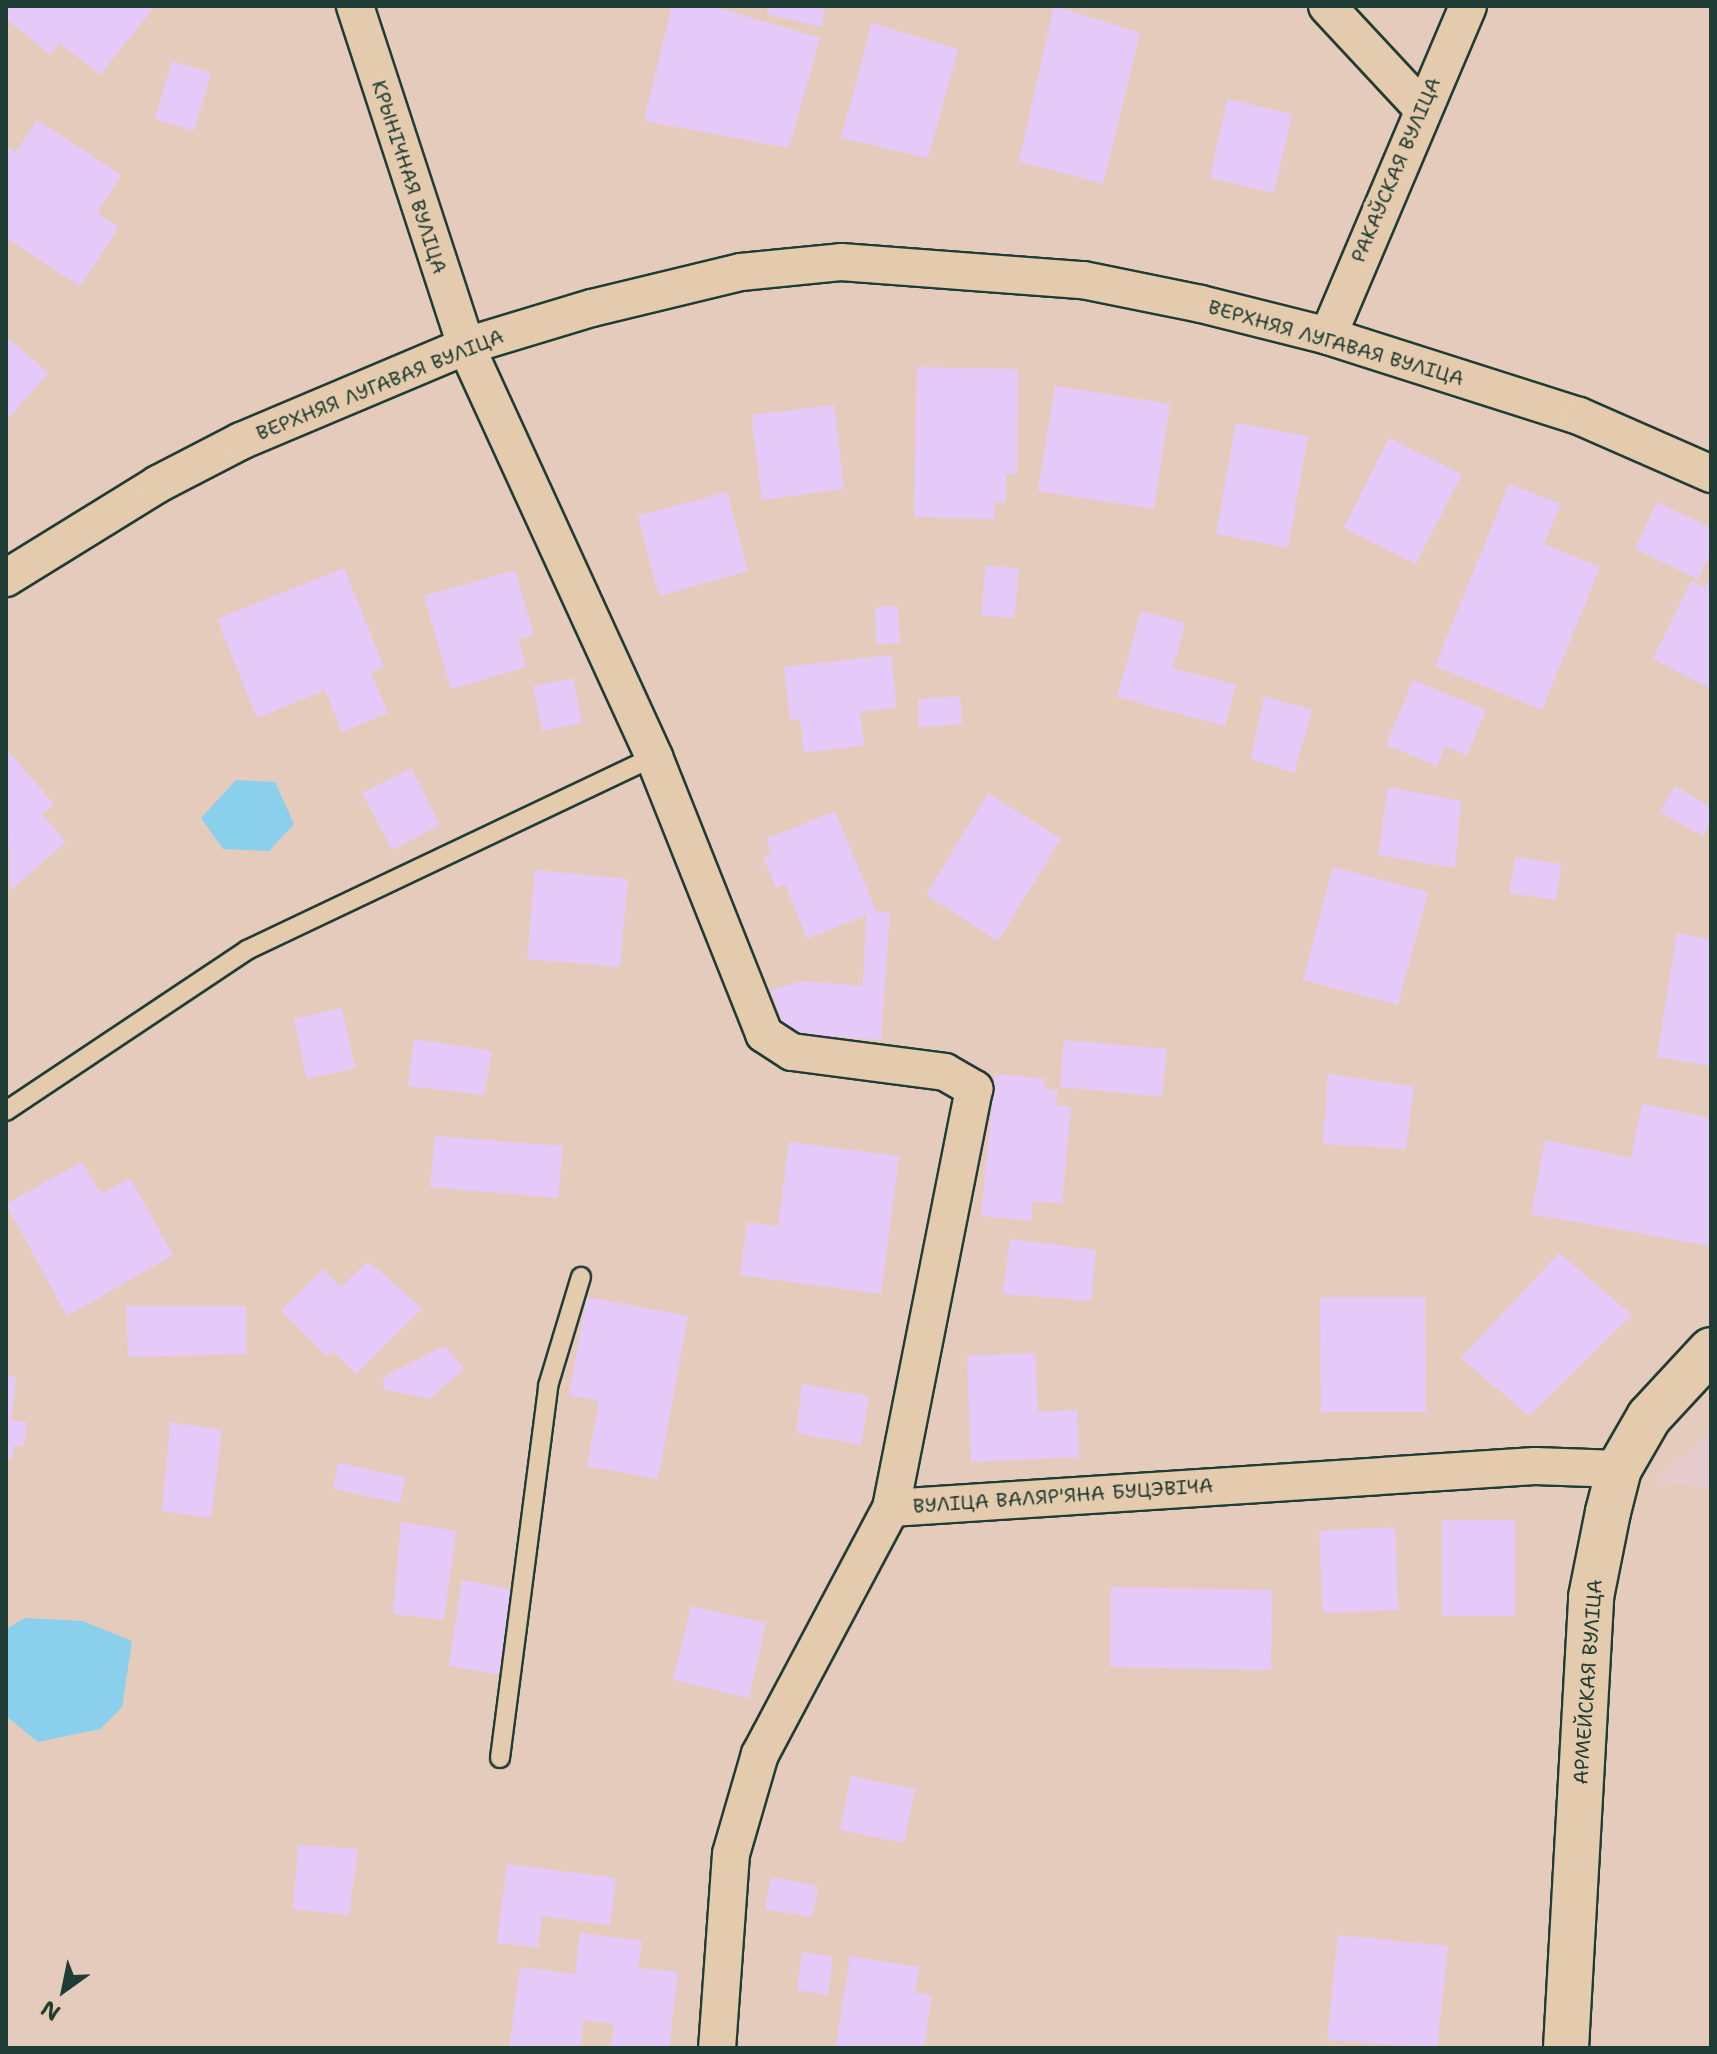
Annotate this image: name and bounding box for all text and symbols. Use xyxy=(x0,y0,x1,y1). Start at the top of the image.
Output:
street label: РАКАЎСКАЯ ВУЛІЦА xyxy=(1346,74,1446,266)
street label: КРЫНІЧНАЯ ВУЛІЦА xyxy=(366,77,452,277)
street label: ВЕРХНЯЯ ЛУГАВАЯ ВУЛІЦА xyxy=(1205,295,1467,391)
street label: ВЕРХНЯЯ ЛУГАВАЯ ВУЛІЦА xyxy=(253,324,507,446)
street label: ВУЛІЦА ВАЛЯР'ЯНА БУЦЭВІЧА xyxy=(912,1474,1214,1518)
street label: АРМЕЙСКАЯ ВУЛІЦА xyxy=(1569,1579,1607,1785)
north arrow xyxy=(24,1950,104,2030)
text: N xyxy=(35,1994,66,2027)

